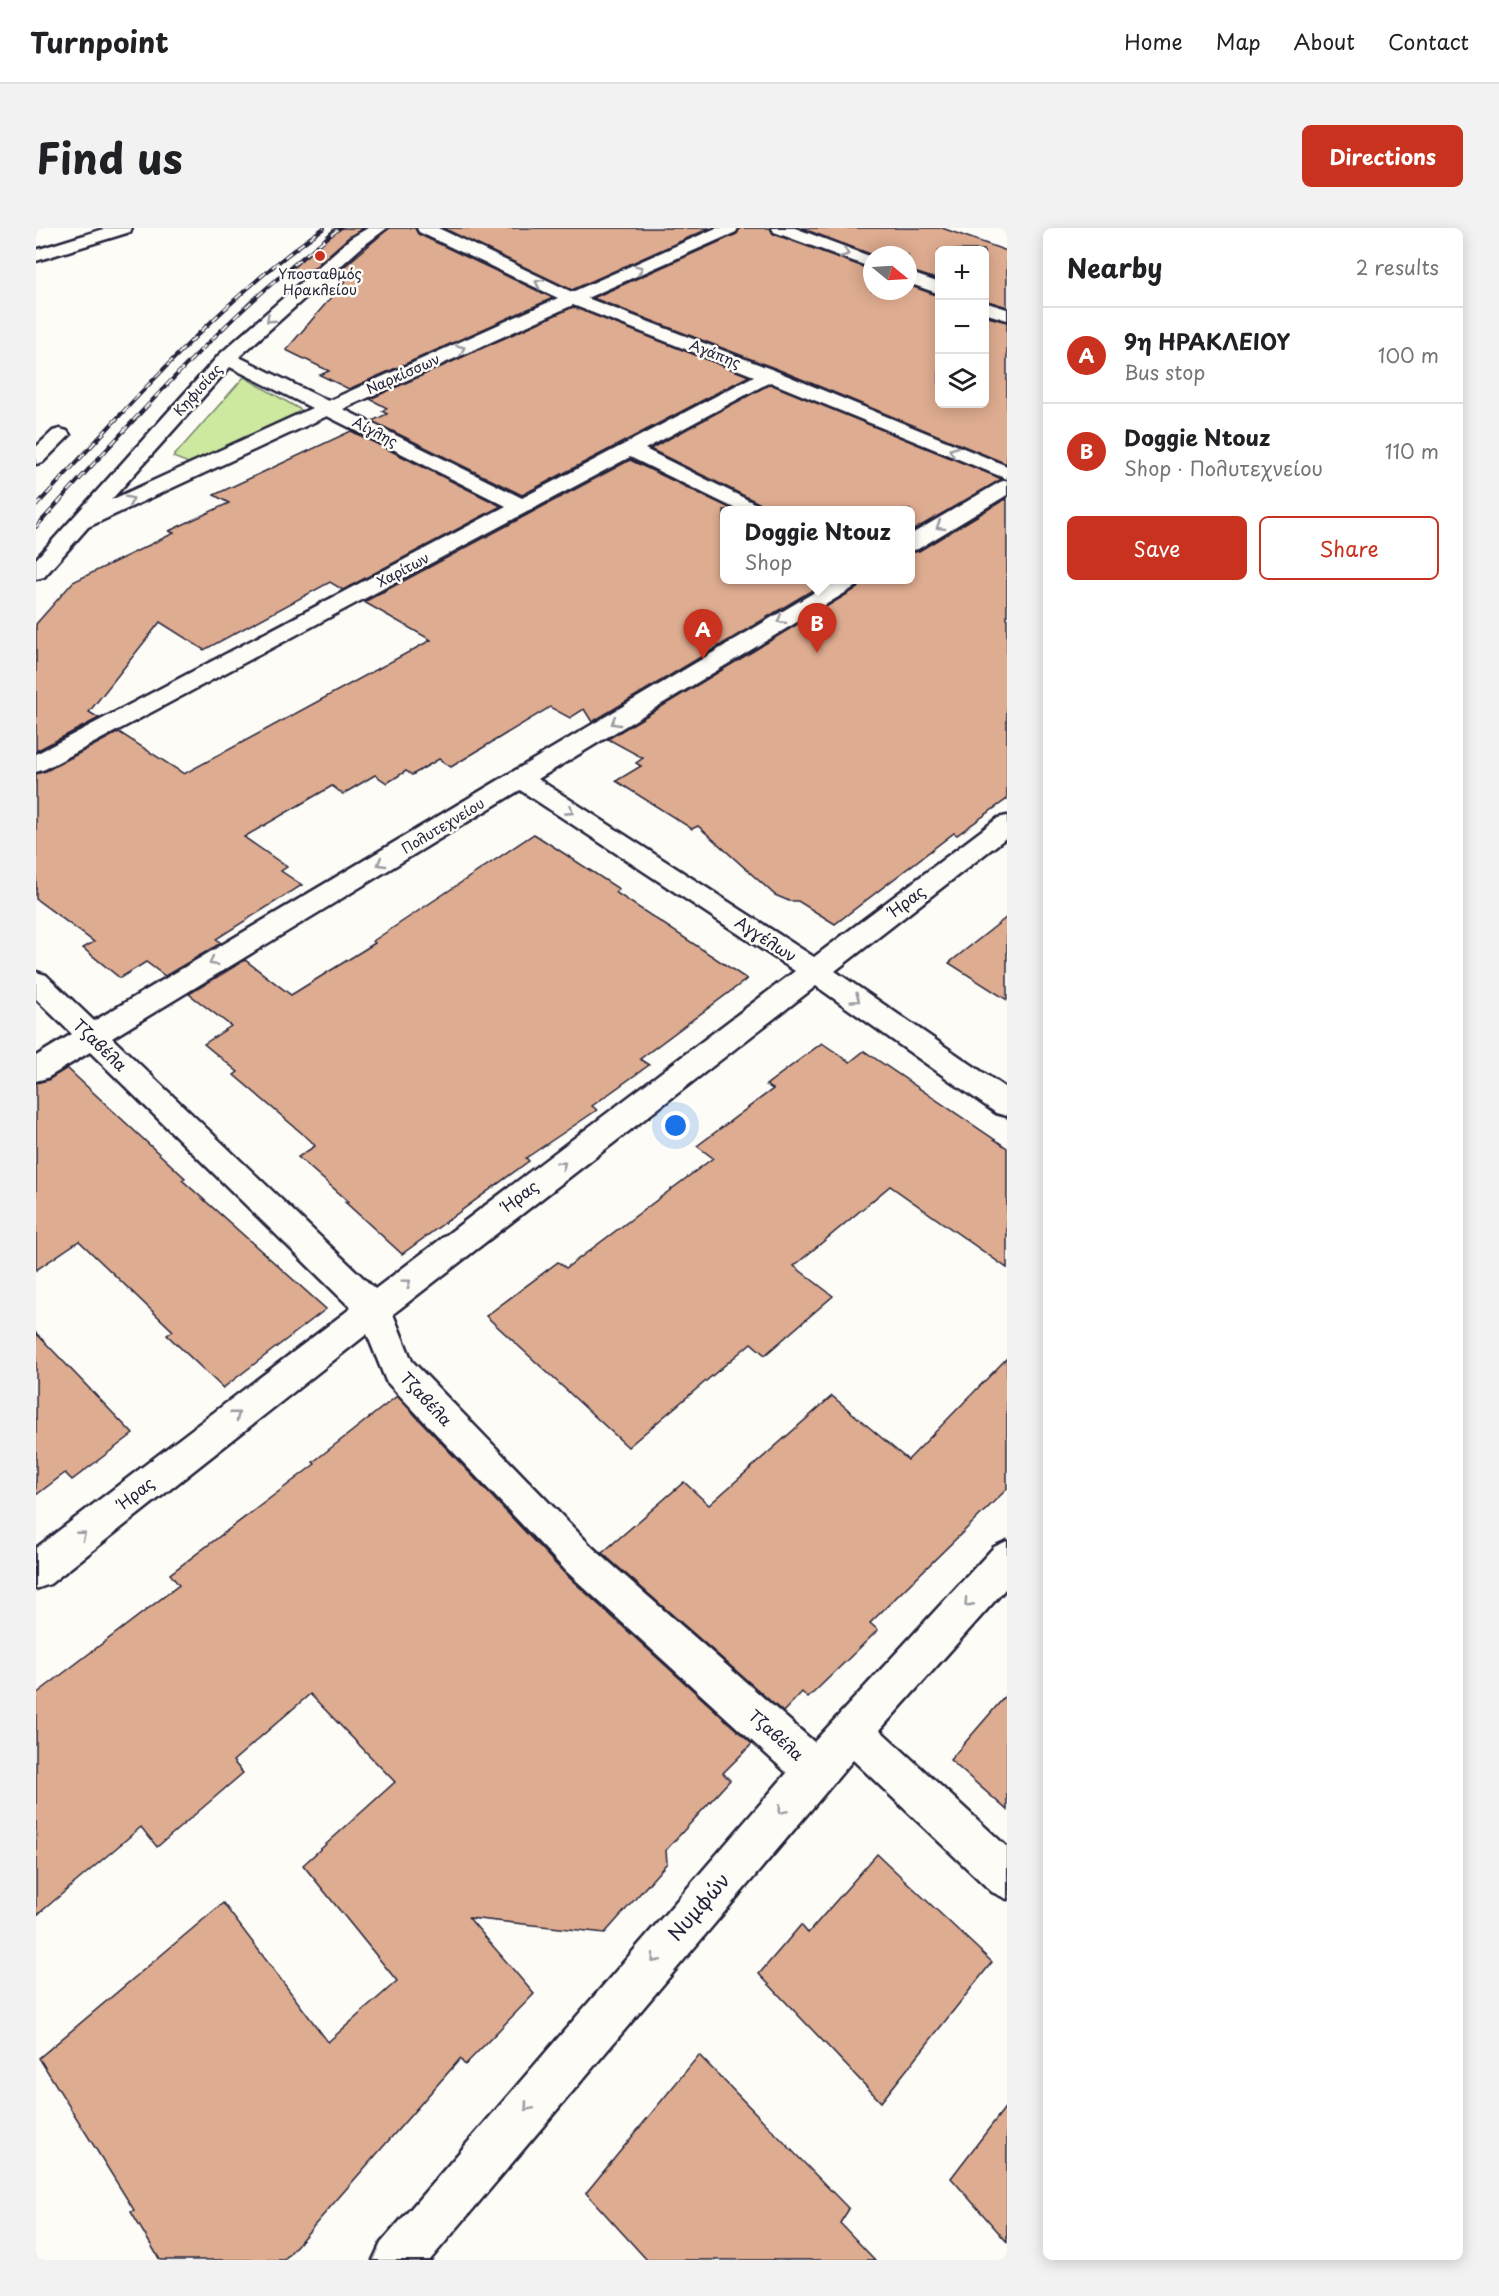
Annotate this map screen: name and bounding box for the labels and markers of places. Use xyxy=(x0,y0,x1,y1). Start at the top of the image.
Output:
marker: Υποσταθμός Ηρακλείου xyxy=(313,249,327,263)
place label: Υποσταθμός Ηρακλείου xyxy=(278,263,362,300)
pin: B xyxy=(798,604,836,653)
pin: A xyxy=(684,610,722,659)

